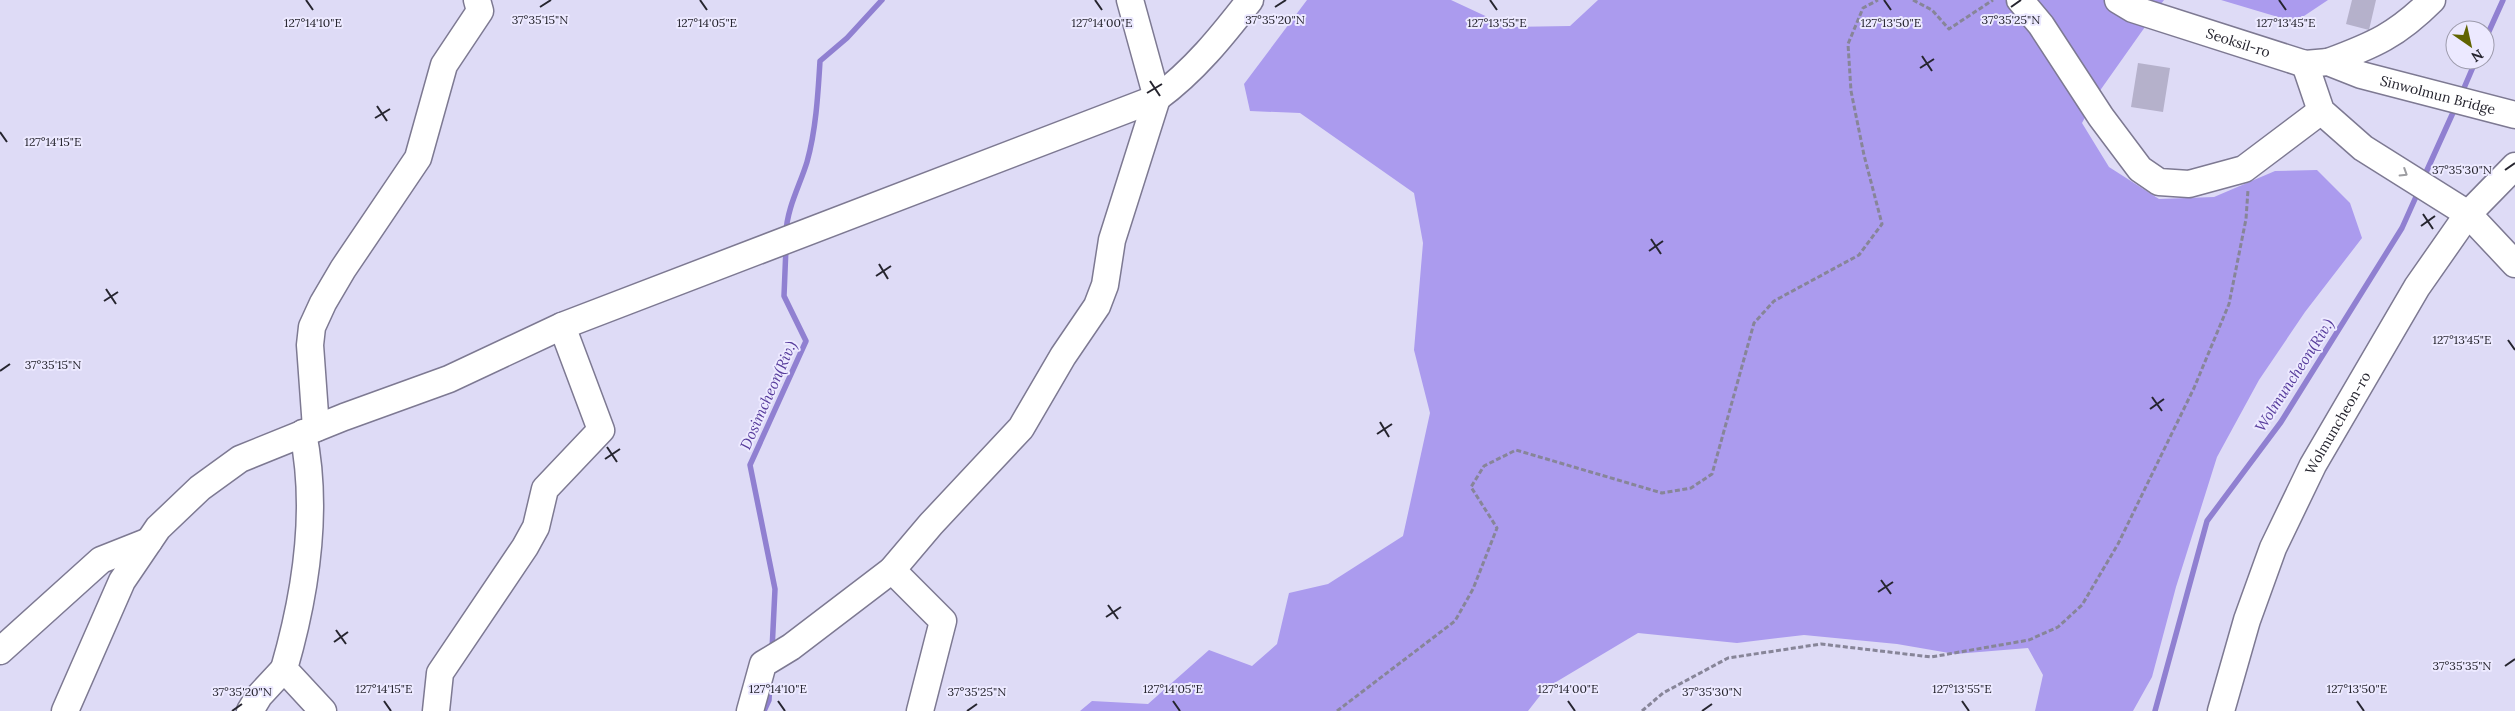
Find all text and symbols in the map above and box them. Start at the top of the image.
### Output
text: 37°35'15"N [512,12,568,27]
text: 37°35'20"N [1245,12,1305,27]
text: 37°35'25"N [1982,12,2040,27]
text: 127°14'10"E [284,15,342,30]
text: 127°14'05"E [677,15,737,30]
text: 127°14'00"E [1072,15,1132,30]
text: 127°13'55"E [1467,15,1527,30]
text: 127°13'50"E [1861,15,1921,30]
text: 127°13'45"E [2257,15,2315,30]
north arrow [2445,20,2495,70]
street label: Seoksil-ro [2204,24,2273,61]
text: N [2468,45,2487,66]
street label: Sinwolmun Bridge [2378,71,2498,119]
text: 127°14'15"E [25,134,81,149]
text: 37°35'30"N [2432,162,2492,177]
one-way arrow [2399,167,2408,177]
water label: Wolmuncheon(Riv.) [2250,315,2338,436]
text: 127°13'45"E [2433,332,2491,347]
water label: Dosimcheon(Riv.) [736,338,801,453]
text: 37°35'15"N [25,357,81,372]
street label: Wolmuncheon-ro [2301,368,2375,477]
text: 37°35'35"N [2432,658,2492,673]
text: 127°14'15"E [356,681,412,696]
text: 127°14'10"E [749,681,807,696]
text: 127°14'05"E [1143,681,1203,696]
text: 127°14'00"E [1538,681,1598,696]
text: 127°13'55"E [1932,681,1992,696]
text: 127°13'50"E [2327,681,2387,696]
text: 37°35'20"N [212,684,272,699]
text: 37°35'25"N [948,684,1006,699]
text: 37°35'30"N [1682,684,1742,699]

